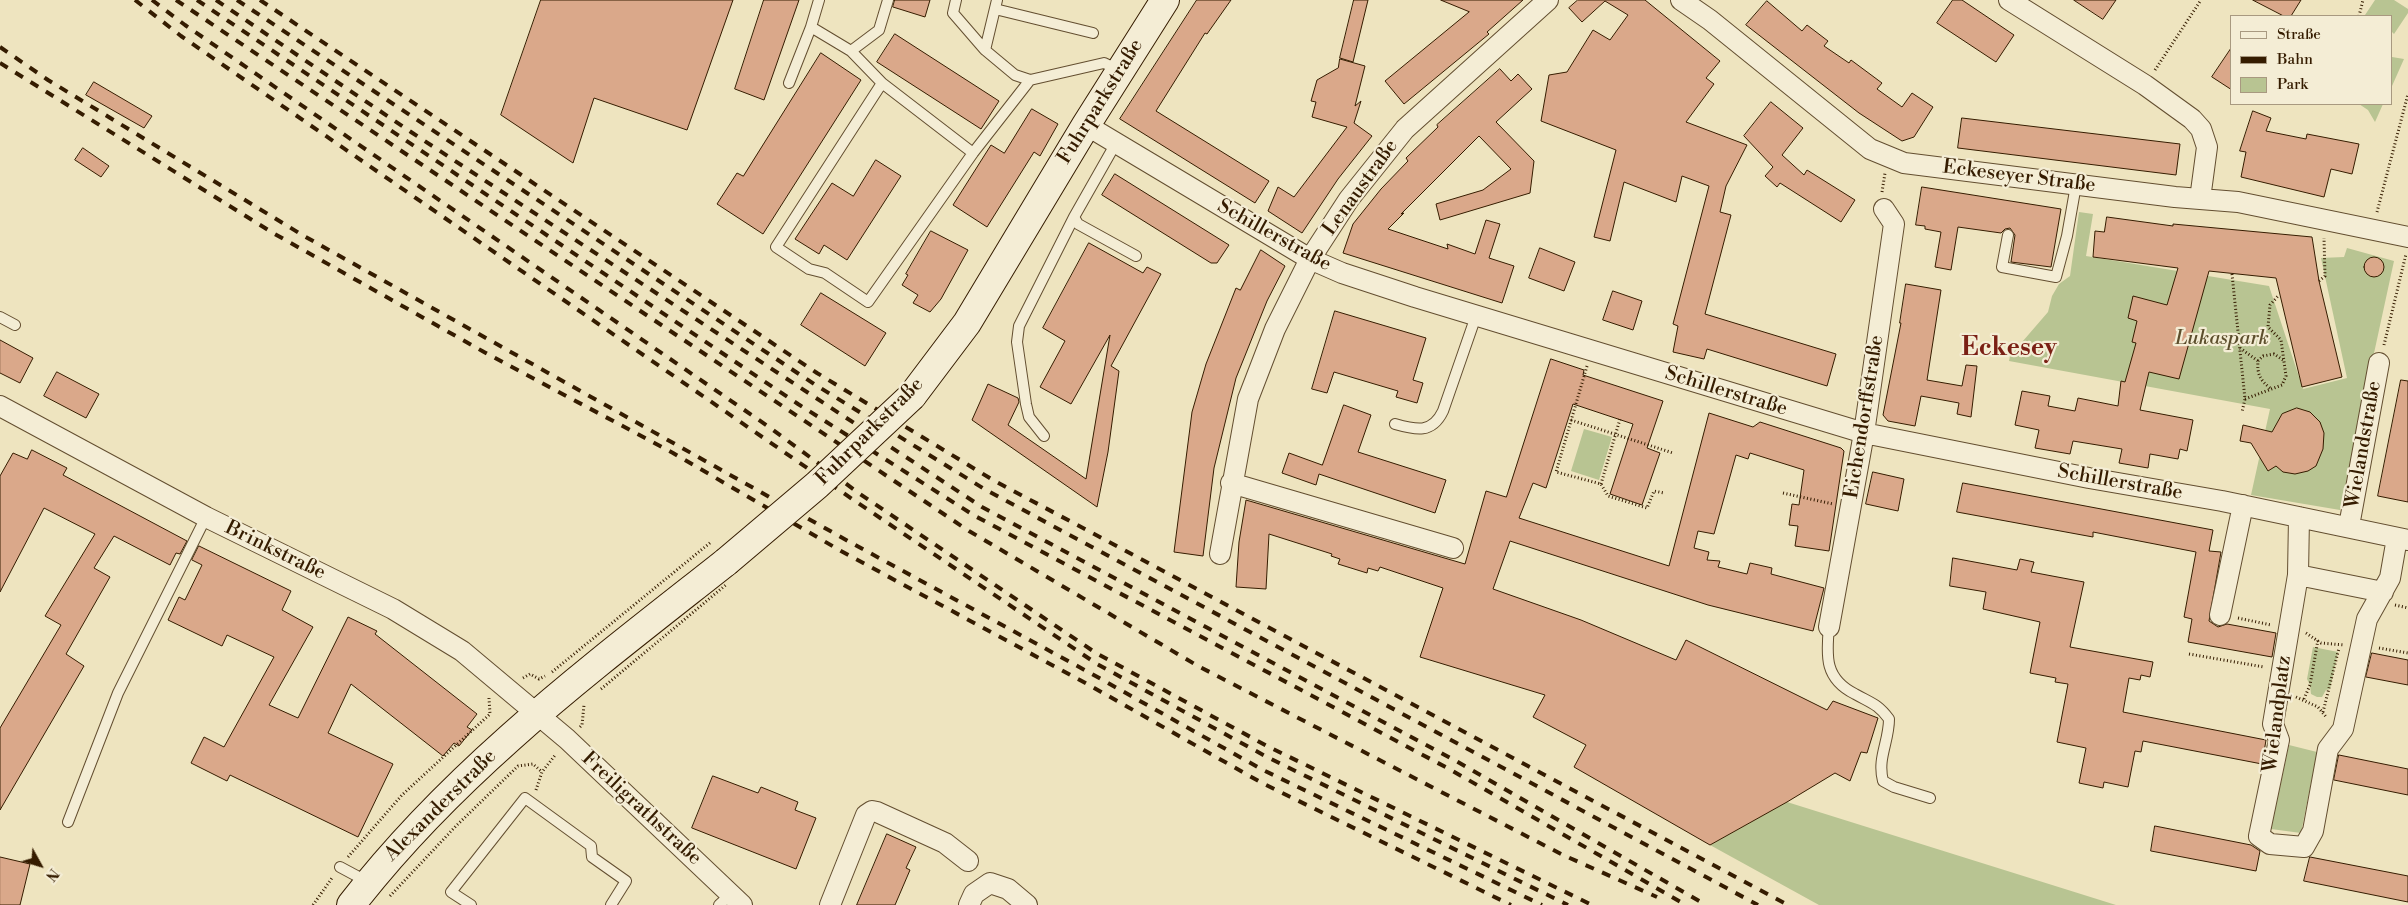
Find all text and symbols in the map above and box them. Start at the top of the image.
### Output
legend [2230,15,2393,105]
text: Straße [2277,25,2321,44]
street label: Fuhrparkstraße [1053,35,1149,169]
text: Bahn [2277,50,2313,69]
text: Park [2277,75,2308,94]
street label: Lenaustraße [1318,135,1404,241]
street label: Eckeseyer Straße [1941,156,2097,198]
street label: Schillerstraße [1213,195,1335,277]
park label: Lukaspark [2175,327,2269,351]
street label: Eichendorffstraße [1840,334,1890,500]
district label: Eckesey [1961,334,2057,364]
street label: Schillerstraße [1662,362,1790,422]
street label: Fuhrparkstraße [811,373,929,491]
street label: Wielandstraße [2341,379,2387,511]
street label: Schillerstraße [2056,460,2184,506]
street label: Brinkstraße [221,516,329,586]
street label: Wielandplatz [2259,654,2297,774]
street label: Alexanderstraße [380,745,502,867]
street label: Freiligrathstraße [576,747,706,871]
north arrow [15,840,65,890]
text: N [41,864,62,884]

